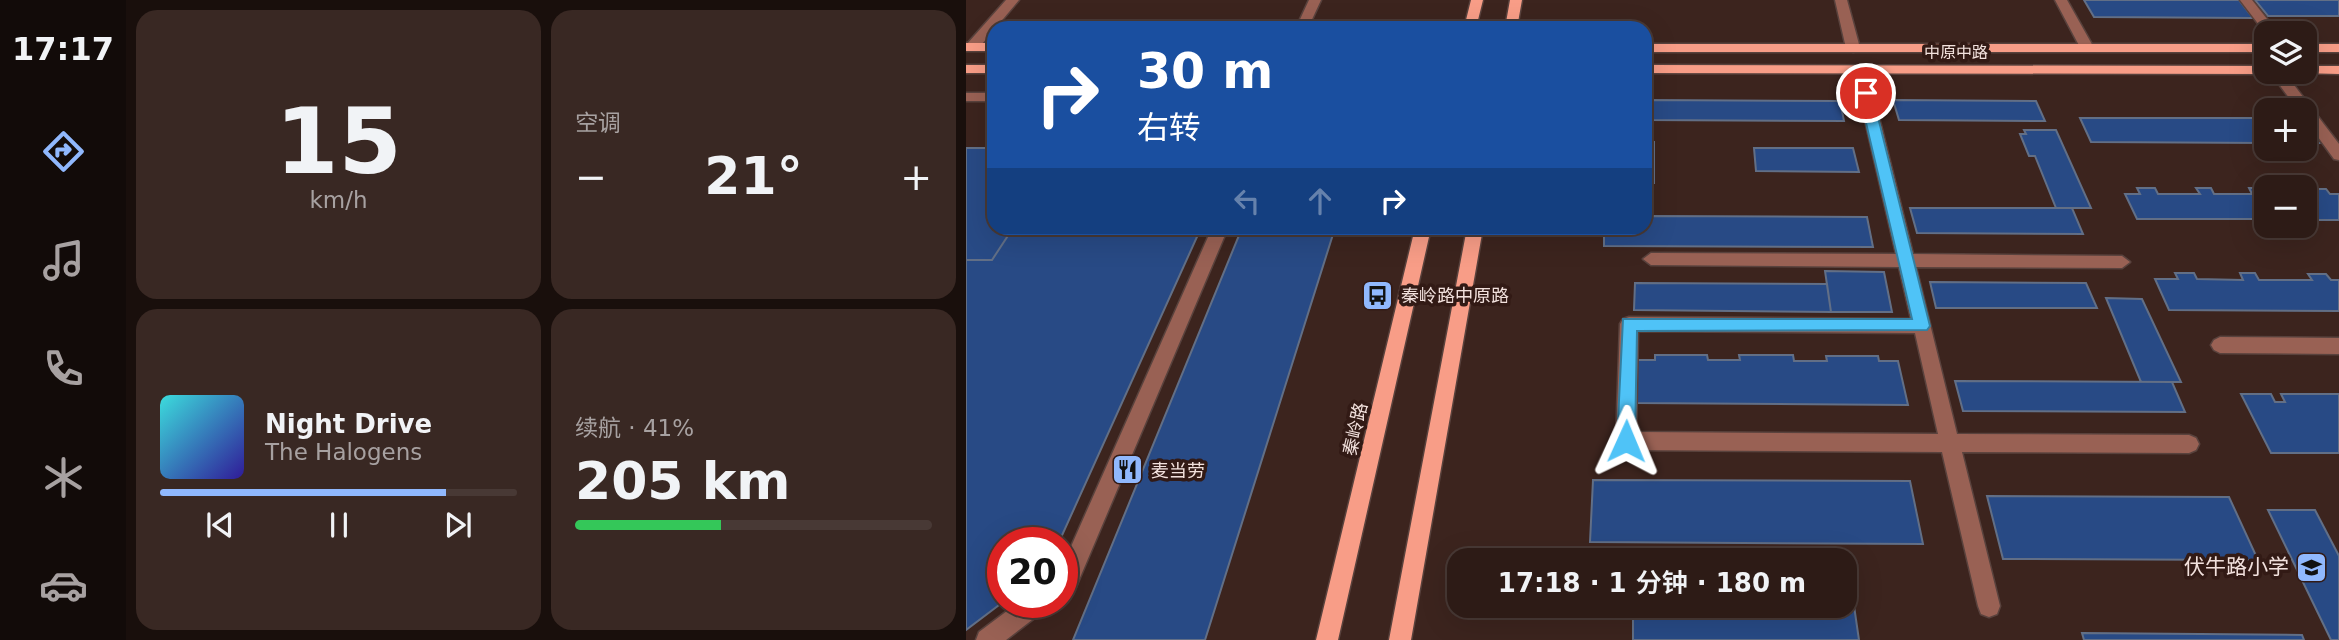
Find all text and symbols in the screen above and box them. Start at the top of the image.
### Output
map controls [2254,21,2317,238]
button: layers [2254,21,2317,84]
text: 17:17 [12,30,114,68]
text: 30 m [1137,43,1273,100]
street label: 中原中路 [1924,43,1988,62]
icon: right [1022,49,1113,140]
pin [1836,63,1896,123]
icon: arrive [1847,74,1885,112]
text: 15 [275,89,402,194]
button: + [2254,98,2317,161]
text: 右转 [1137,109,1201,147]
text: 空调 [575,110,621,136]
icon: directions [39,127,88,176]
text: 21° [704,146,803,206]
text: − [575,155,607,199]
text: + [900,155,932,199]
button: − [2254,175,2317,238]
icon: left [1228,182,1266,220]
icon: ahead [1301,182,1339,220]
icon: right [1374,182,1412,220]
text: km/h [309,187,368,213]
icon: music [39,236,88,285]
bus stop icon: 秦岭路中原路 [1361,278,1395,312]
place label: 秦岭路中原路 [1401,285,1509,306]
icon: phone [39,344,88,393]
street label: 秦岭路 [1339,400,1371,458]
position arrow [1589,404,1663,478]
text: Night Drive [265,409,432,439]
text: 续航 · 41% [575,415,694,441]
text: The Halogens [265,439,422,465]
text: 205 km [575,451,790,511]
icon: climate [39,453,88,502]
restaurant icon: 麦当劳 [1111,453,1145,487]
place label: 麦当劳 [1151,460,1205,481]
icon: previous [201,506,239,544]
icon: pause [320,506,358,544]
icon: next [439,506,477,544]
speed limit sign: 20 [987,527,1078,618]
school or university icon: 伏牛路小学 [2295,550,2329,584]
place label: 伏牛路小学 [2184,555,2289,579]
icon: car [39,561,88,610]
text: 17:18 · 1 分钟 · 180 m [1498,568,1806,598]

